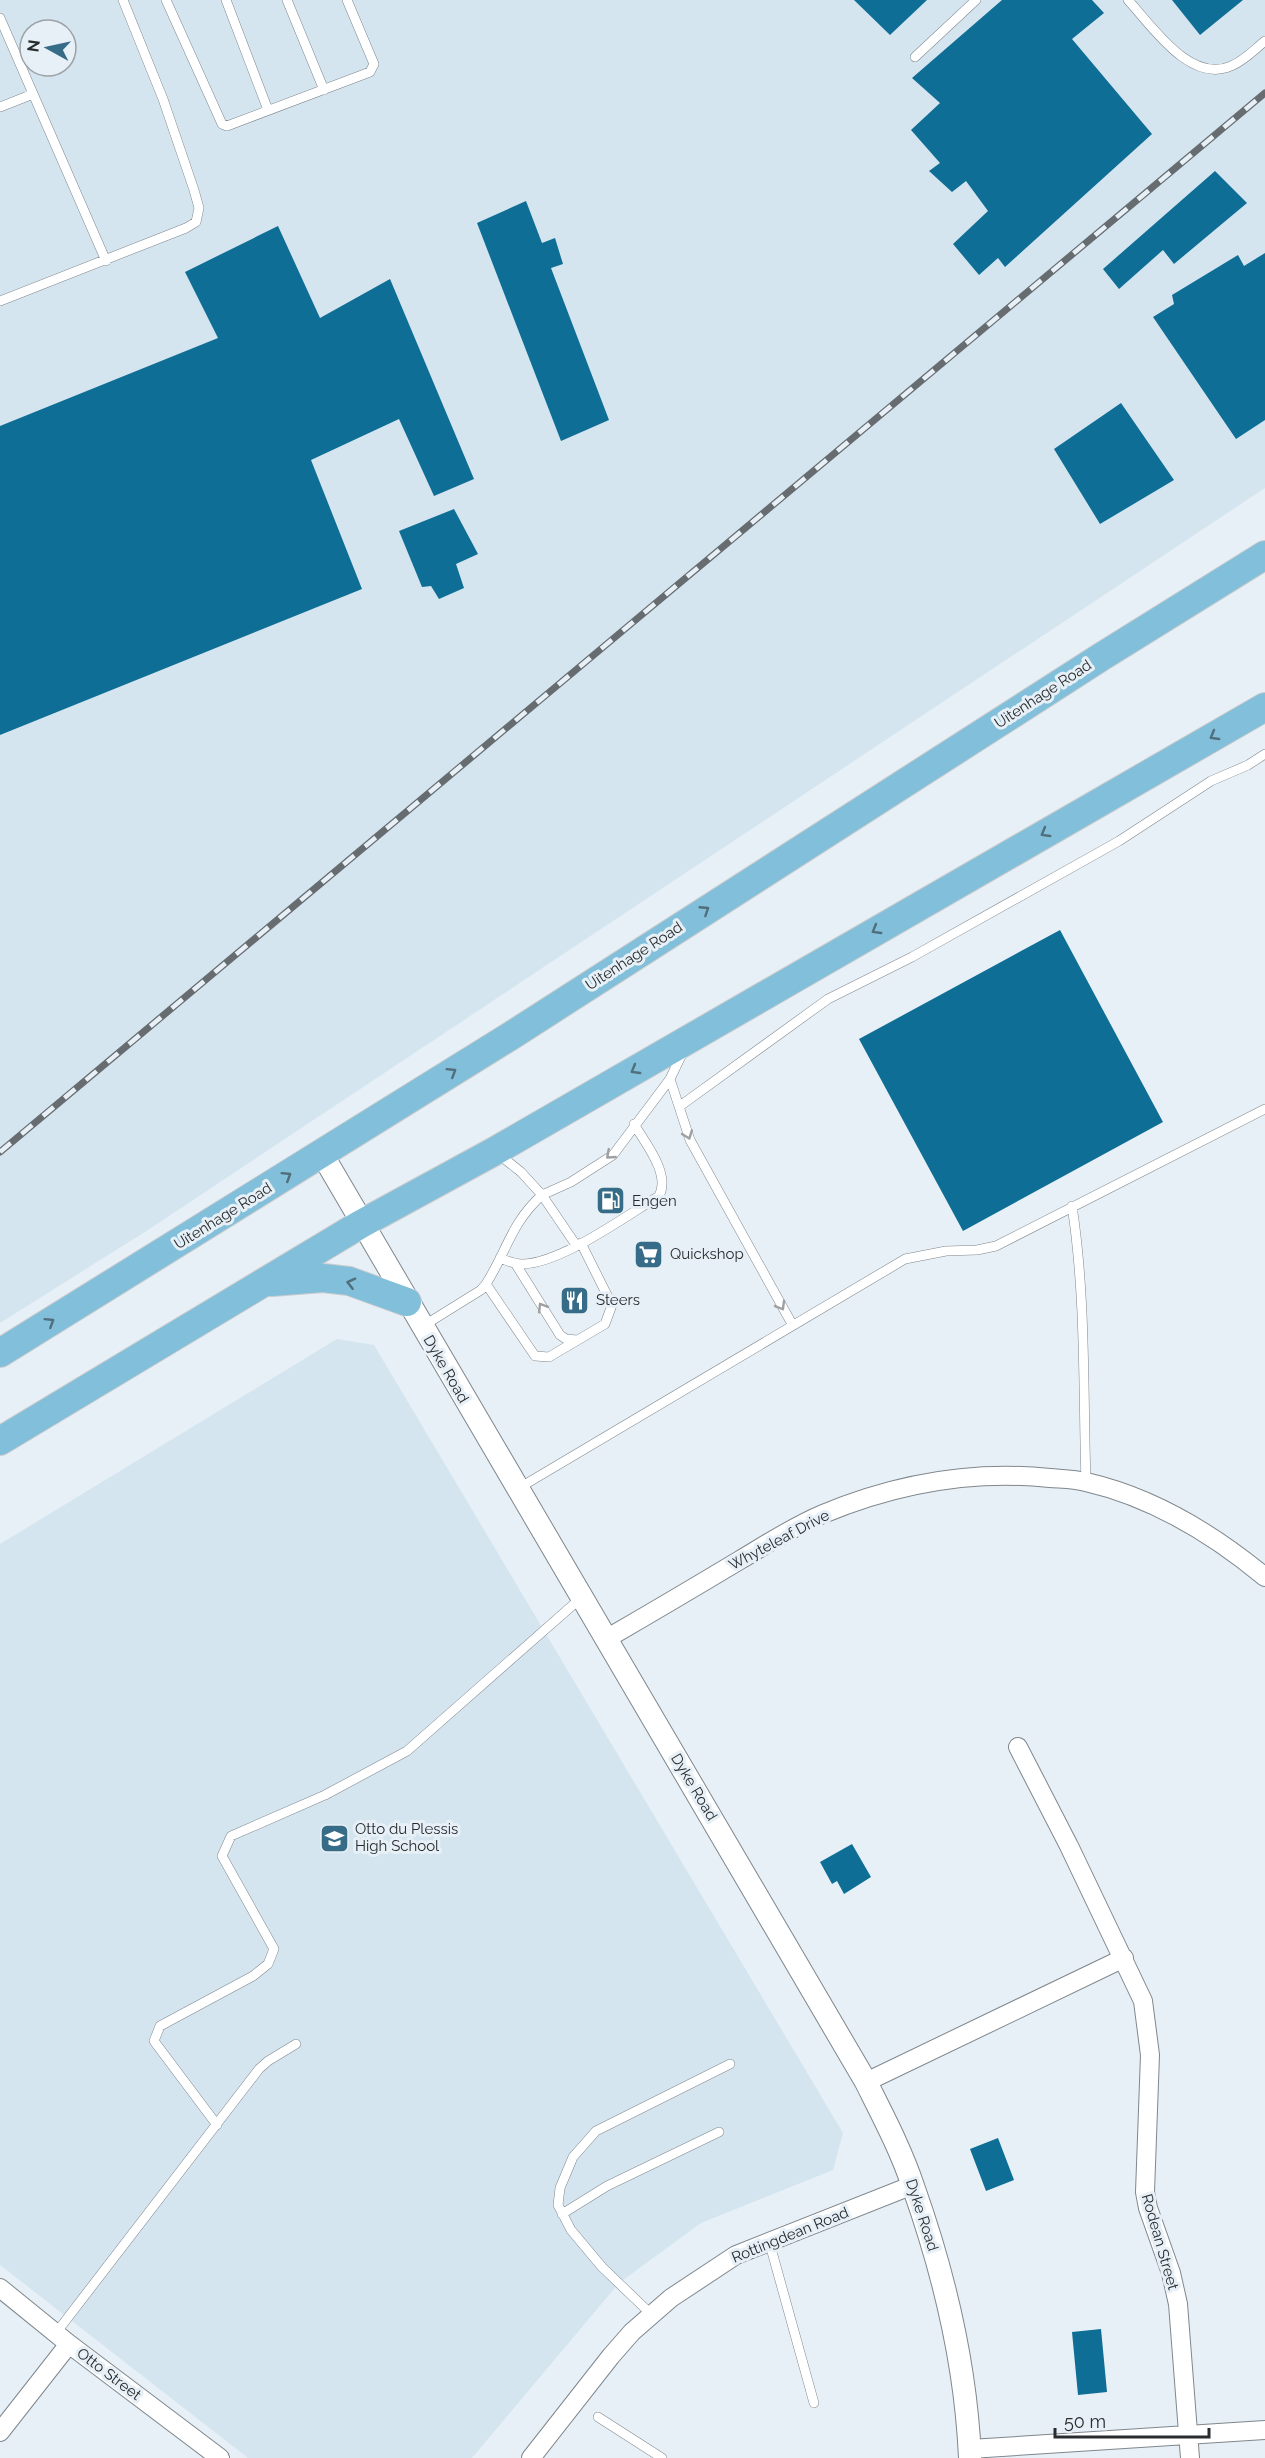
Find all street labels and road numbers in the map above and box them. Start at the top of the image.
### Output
street label: Uitenhage Road [991,656,1095,732]
street label: Uitenhage Road [582,918,686,994]
street label: Uitenhage Road [171,1179,275,1253]
street label: Dyke Road [419,1332,473,1406]
street label: Whyteleaf Drive [726,1506,833,1574]
street label: Dyke Road [667,1750,721,1824]
street label: Dyke Road [902,2177,942,2253]
street label: Rodean Street [1138,2192,1182,2292]
street label: Rottingdean Road [729,2203,851,2267]
street label: Otto Street [73,2344,145,2404]

